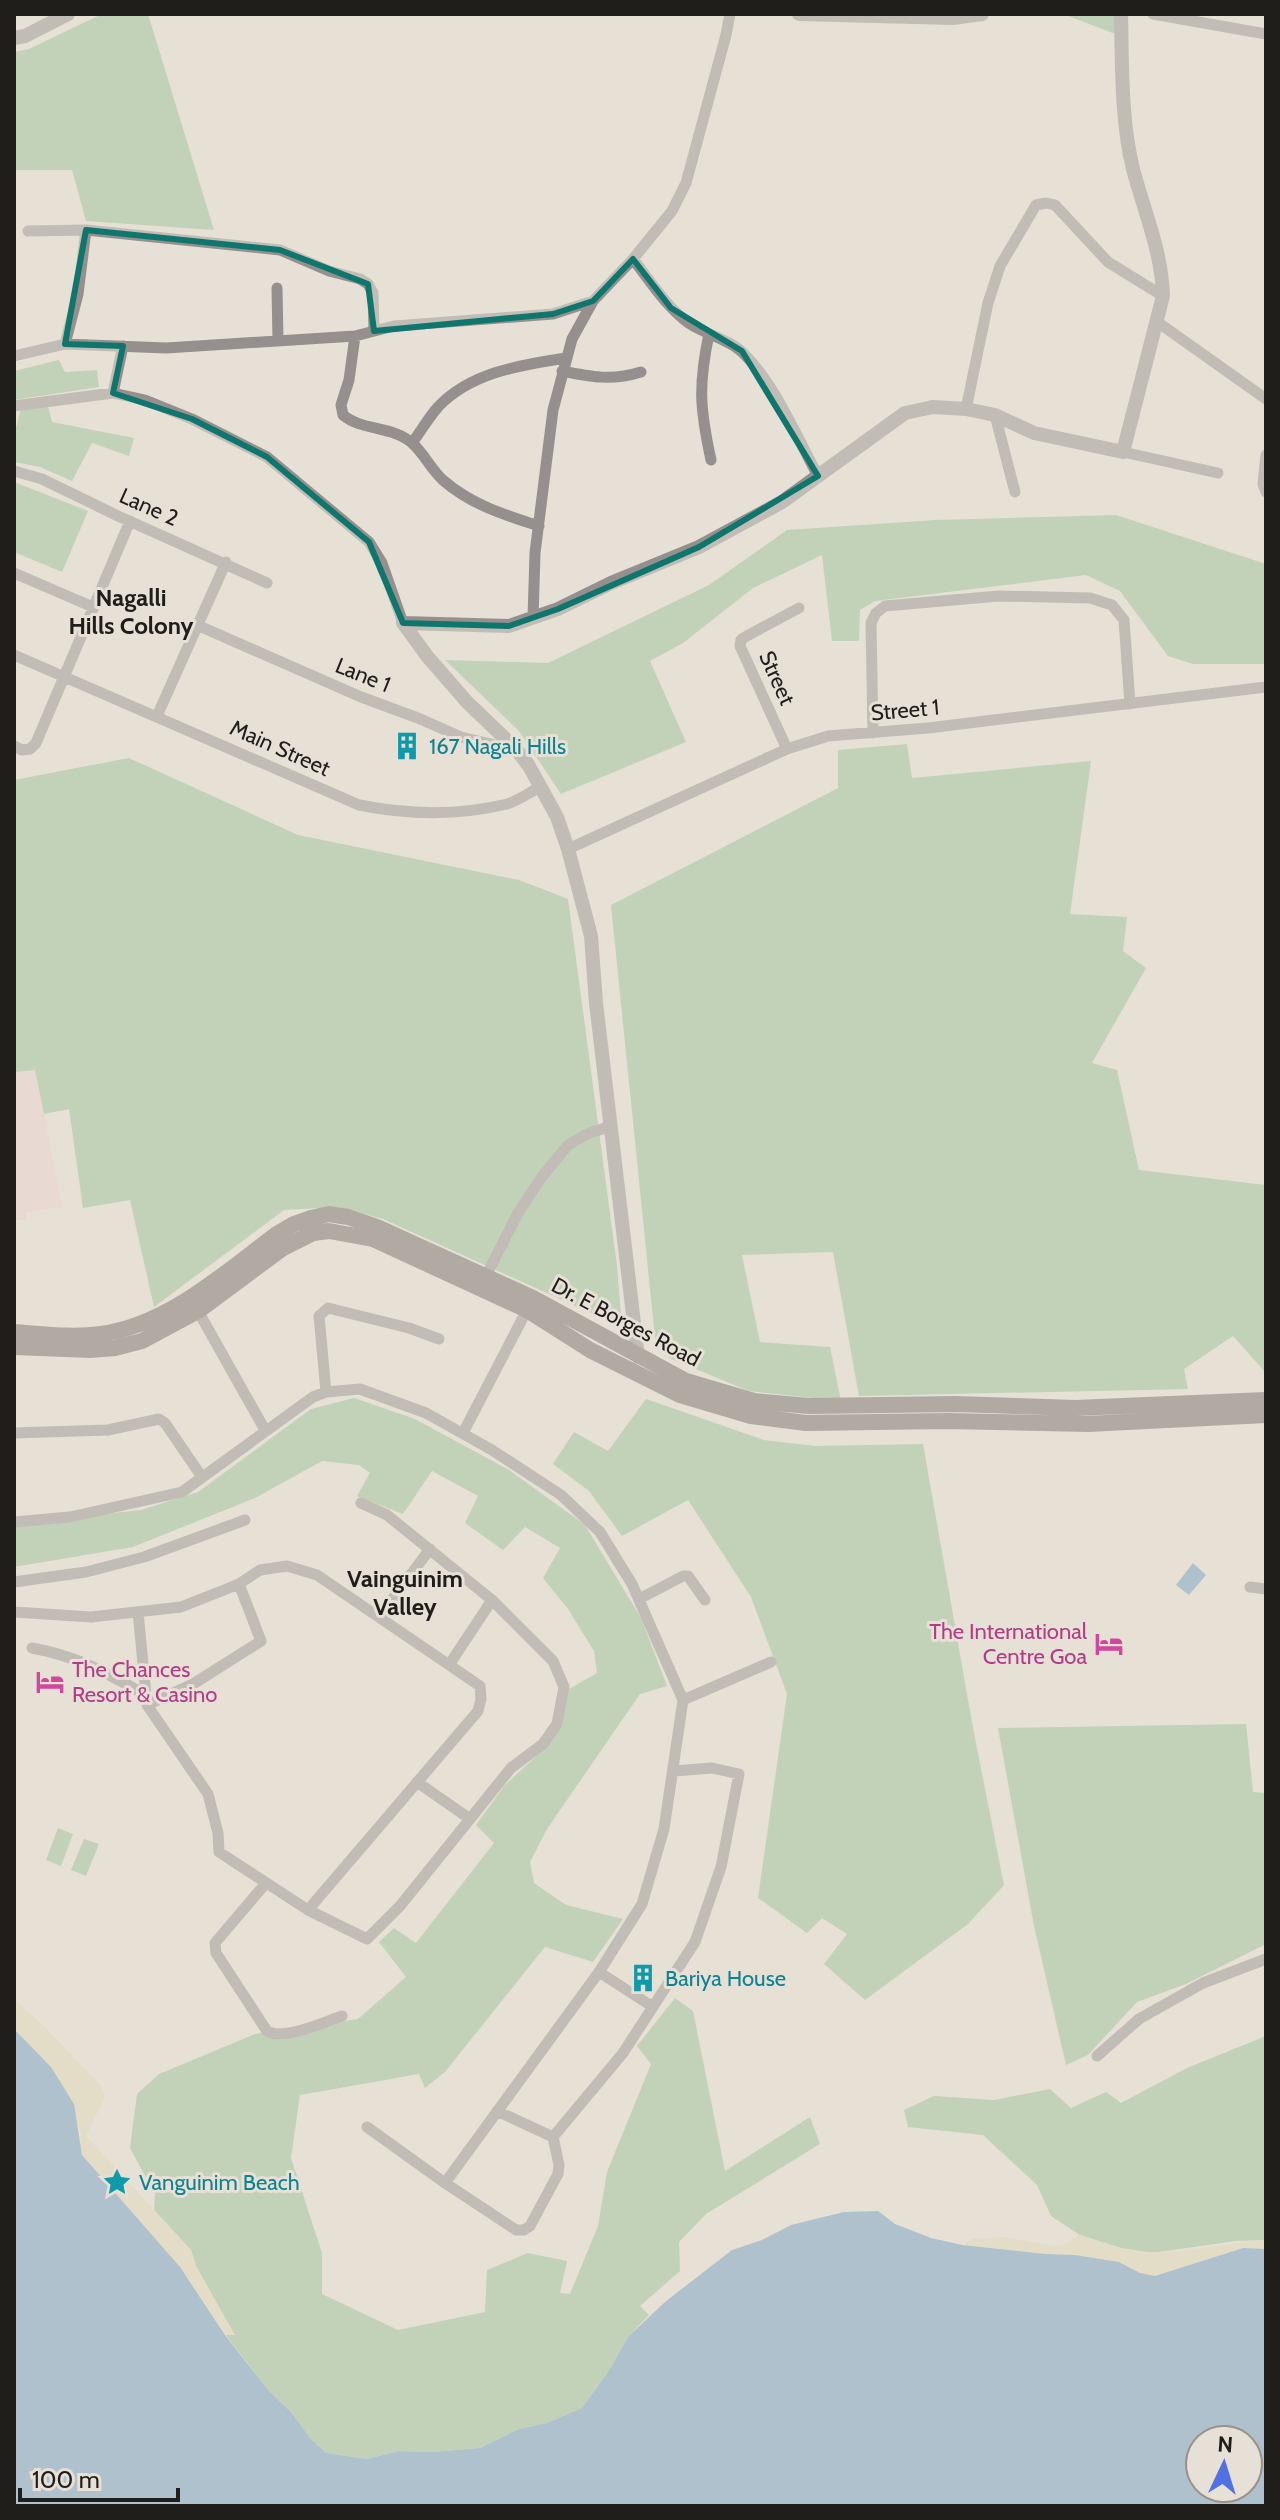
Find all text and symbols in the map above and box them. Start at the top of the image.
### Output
street label: Lane 2 [115,482,183,532]
district label: Nagalli Hills Colony [69,583,194,640]
street label: Street [753,647,801,710]
street label: Lane 1 [331,652,395,698]
street label: Street 1 [870,694,940,726]
street label: Main Street [226,714,335,782]
building icon: 167 Nagali Hills [392,731,422,761]
place label: 167 Nagali Hills [429,733,566,760]
street label: Dr. E Borges Road [547,1271,705,1373]
district label: Vainguinim Valley [347,1564,463,1621]
place label: The International Centre Goa [929,1618,1088,1670]
hotel icon: The International Centre Goa [1094,1629,1124,1659]
place label: The Chances Resort & Casino [72,1656,217,1708]
hotel icon: The Chances Resort & Casino [35,1667,65,1697]
building icon: Bariya House [628,1963,658,1993]
place label: Bariya House [665,1965,786,1992]
place icon: Vanguinim Beach [102,2167,132,2197]
place label: Vanguinim Beach [139,2169,300,2196]
north arrow [1184,2424,1264,2504]
text: N [1217,2431,1234,2459]
scale bar [20,2452,178,2502]
text: 100 m [32,2465,100,2494]

